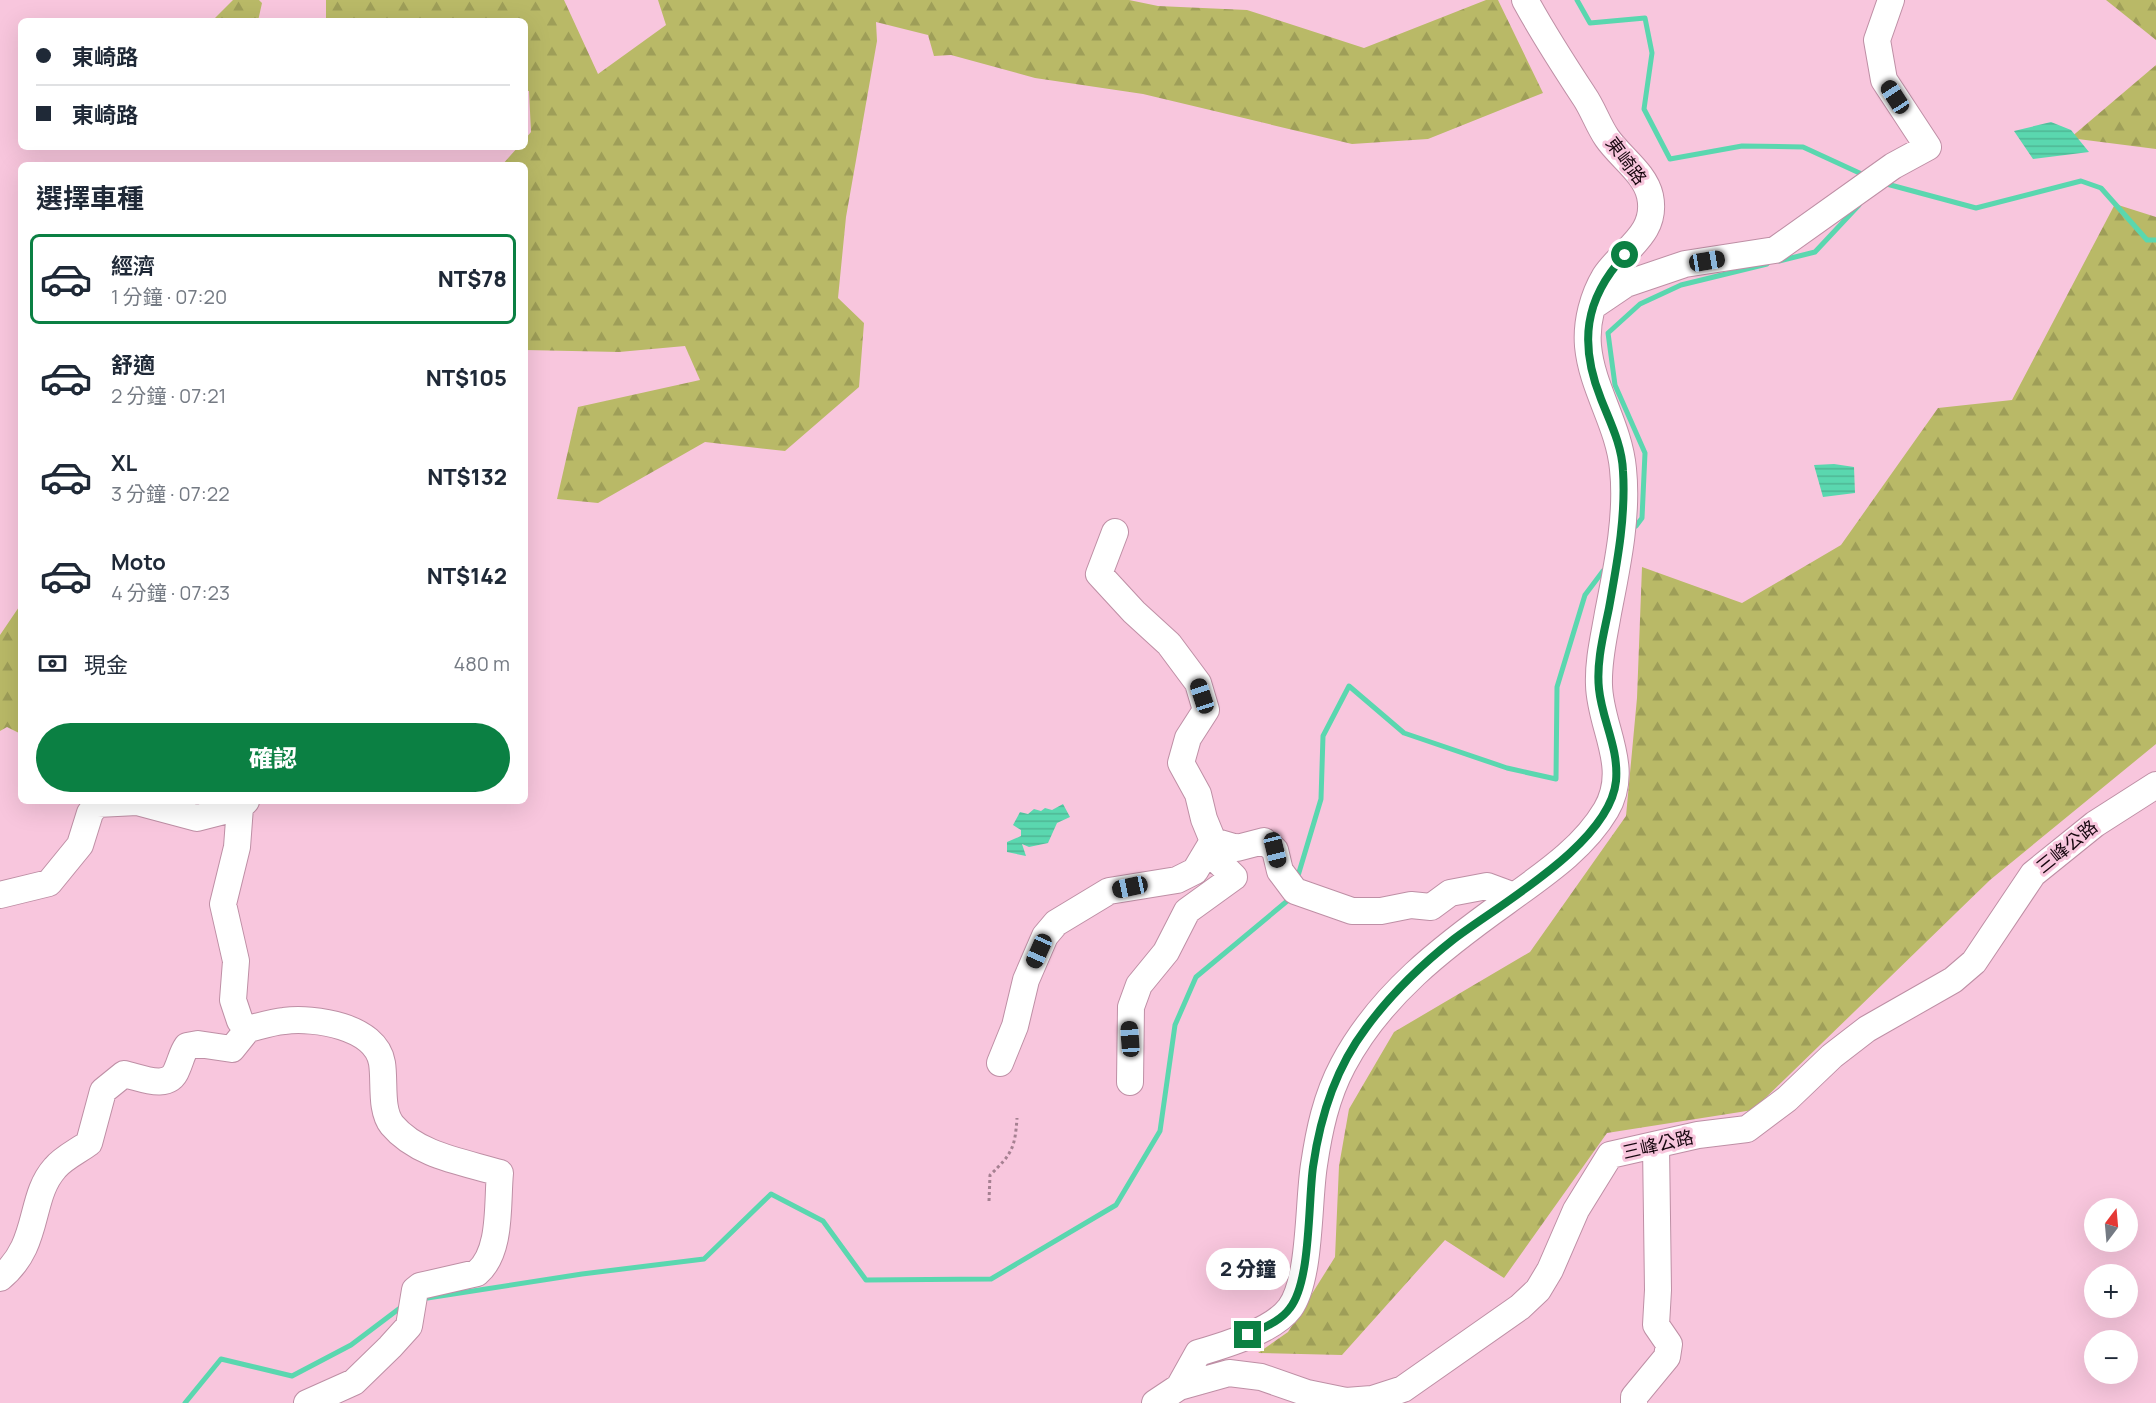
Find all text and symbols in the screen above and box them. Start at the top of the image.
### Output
text: 東崎路 [72,42,138,72]
car [1878,77,1912,117]
text: 東崎路 [72,100,138,130]
street label: 東崎路 [1601,132,1653,189]
text: 選擇車種 [36,179,144,216]
route start [1611,241,1638,268]
car [1688,249,1726,273]
text: 經濟 [111,251,155,281]
icon: car [39,252,93,306]
text: NT$78 [438,264,507,294]
text: 1 分鐘 · 07:20 [111,283,227,310]
text: 舒適 [111,350,155,380]
icon: car [39,351,93,405]
text: NT$105 [426,363,507,393]
text: 2 分鐘 · 07:21 [111,382,226,409]
text: XL [111,448,137,478]
icon: car [39,450,93,504]
text: NT$132 [427,462,507,492]
text: 3 分鐘 · 07:22 [111,480,230,507]
text: Moto [111,547,166,577]
icon: car [39,549,93,603]
text: NT$142 [427,561,507,591]
text: 4 分鐘 · 07:23 [111,579,230,606]
icon: cash [36,647,69,680]
text: 現金 [84,650,128,680]
text: 480 m [453,650,510,677]
car [1188,676,1216,716]
button: 確認 [36,723,510,792]
street label: 三峰公路 [2031,814,2102,878]
car [1262,830,1288,870]
car [1111,874,1149,900]
car [1023,931,1055,971]
car [1120,1020,1140,1058]
street label: 三峰公路 [1620,1124,1696,1164]
north arrow [2084,1198,2138,1252]
map controls [2084,1198,2138,1384]
callout: 2 分鐘 [1206,1248,1290,1290]
text: 2 分鐘 [1220,1255,1276,1282]
button: + [2084,1264,2138,1318]
route end [1234,1321,1261,1348]
button: − [2084,1330,2138,1384]

